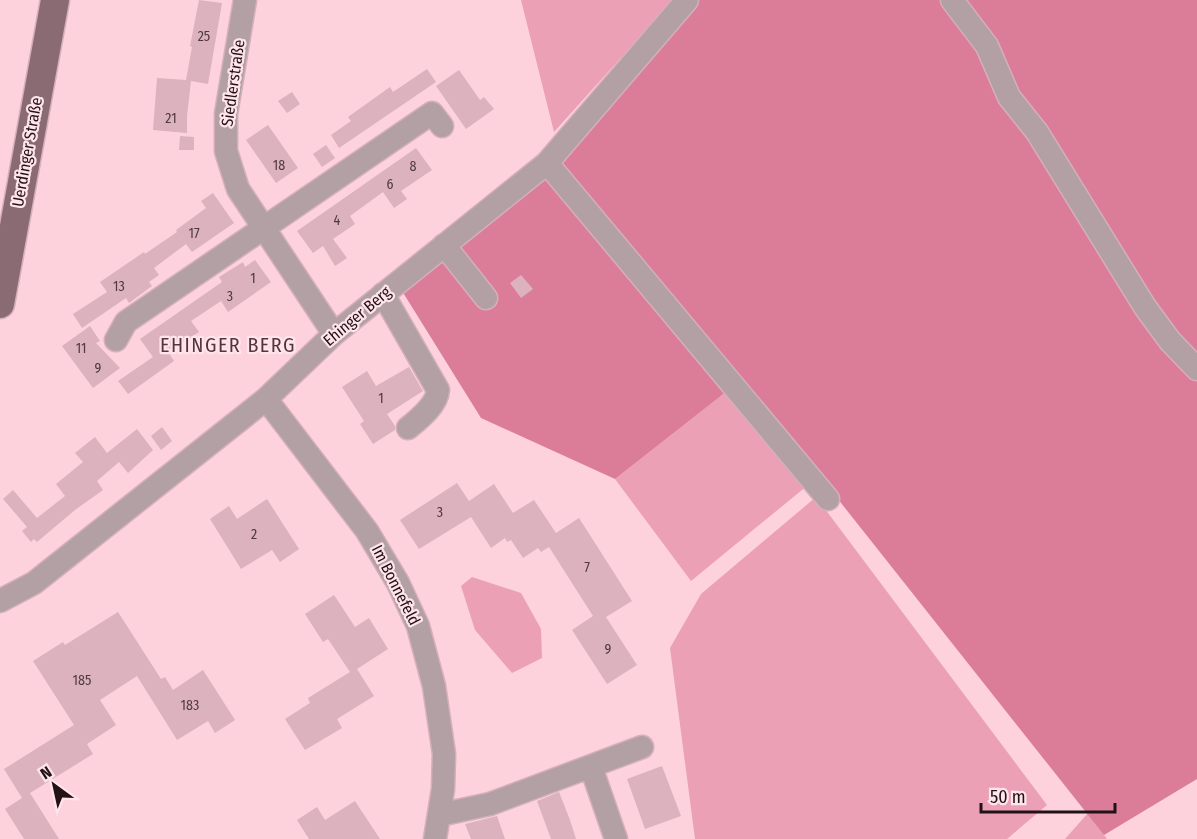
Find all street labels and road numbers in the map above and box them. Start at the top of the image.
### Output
street label: Siedlerstraße [218,38,248,128]
street label: Uerdinger Straße [8,96,46,208]
street label: Ehinger Berg [319,282,395,350]
street label: Im Bonnefeld [368,542,424,628]

